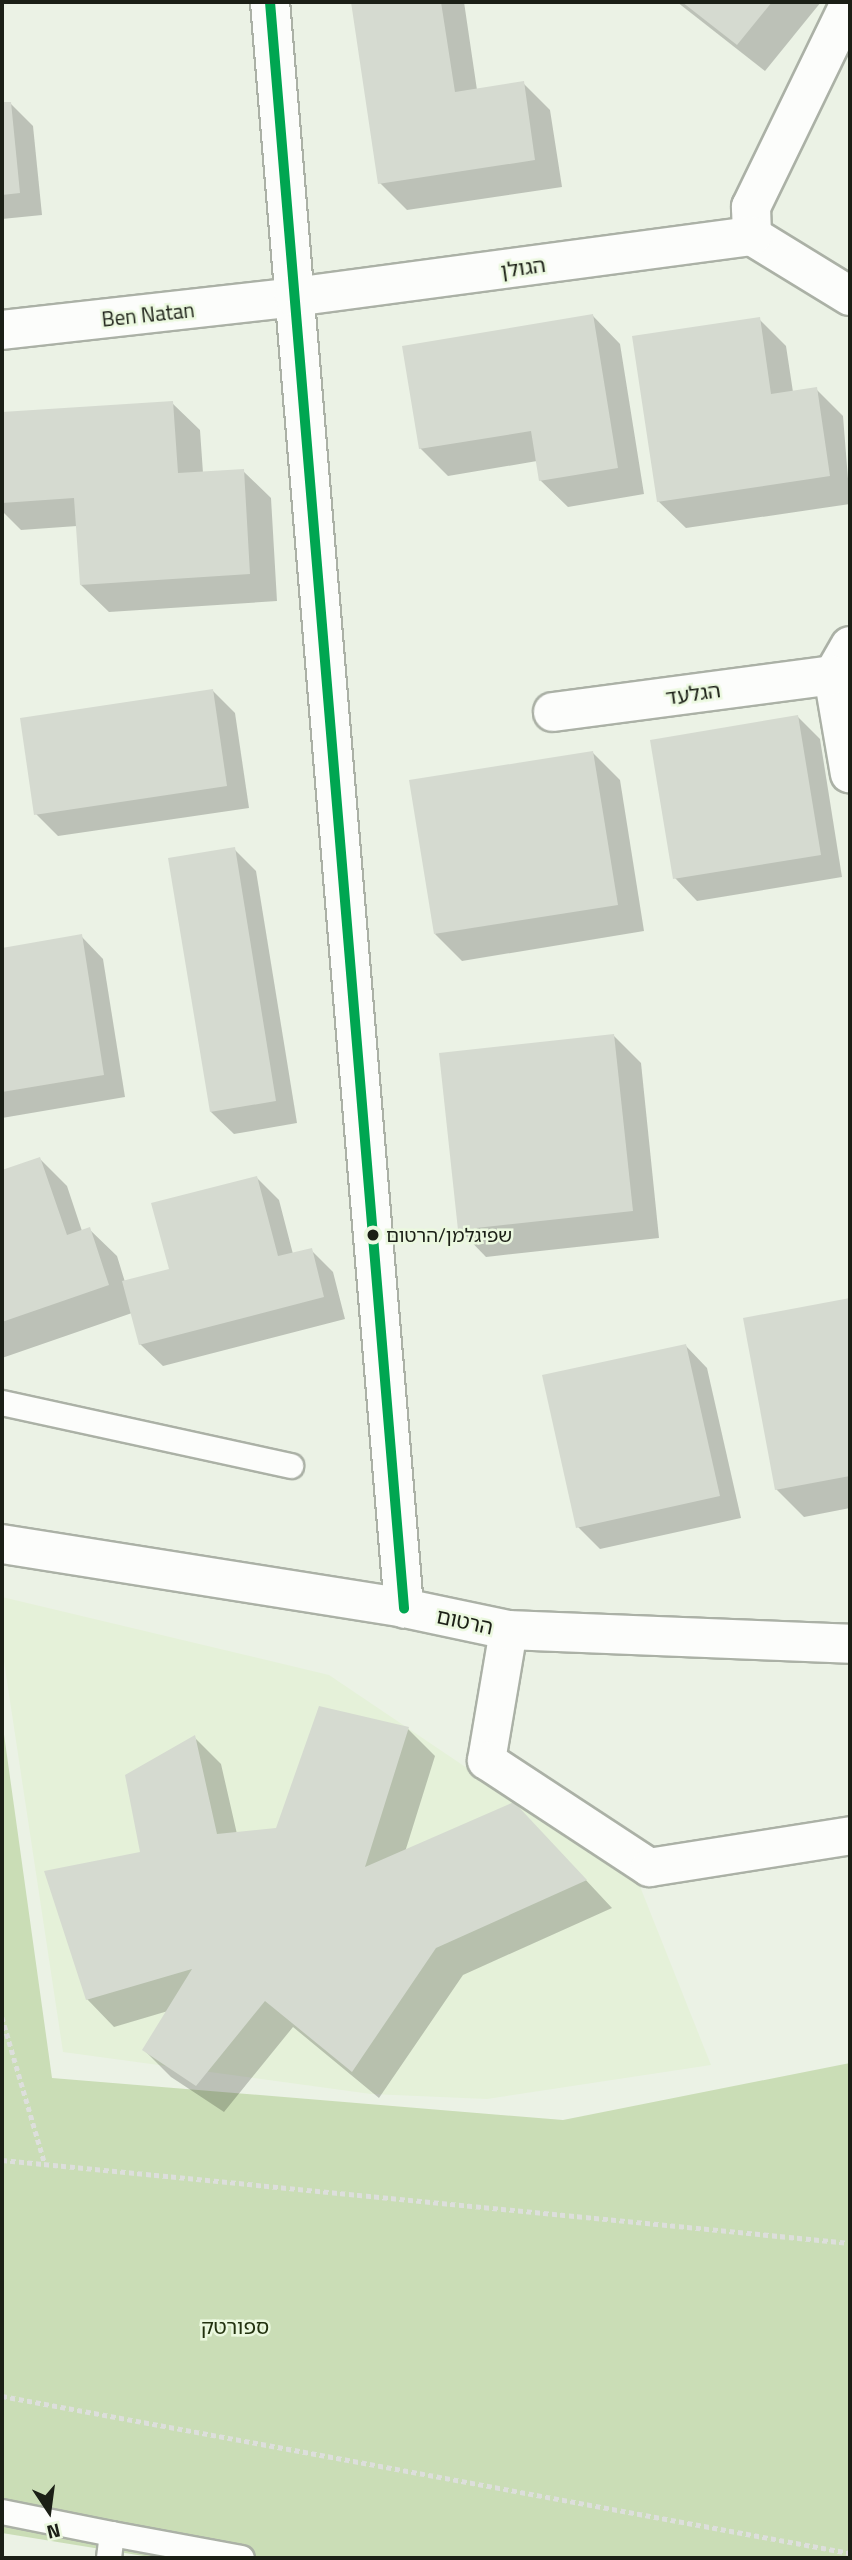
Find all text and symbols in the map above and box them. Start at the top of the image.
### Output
street label: הגולן [499,251,547,283]
street label: Ben Natan [100,297,196,331]
street label: הגלעד [664,677,722,709]
place label: שפיגלמן/הרטום [386,1224,512,1246]
marker: שפיגלמן/הרטום [366,1228,380,1242]
street label: הרטום [434,1603,496,1639]
park label: ספורטק [201,2313,269,2339]
north arrow [14,2476,84,2546]
text: N [44,2516,64,2548]

